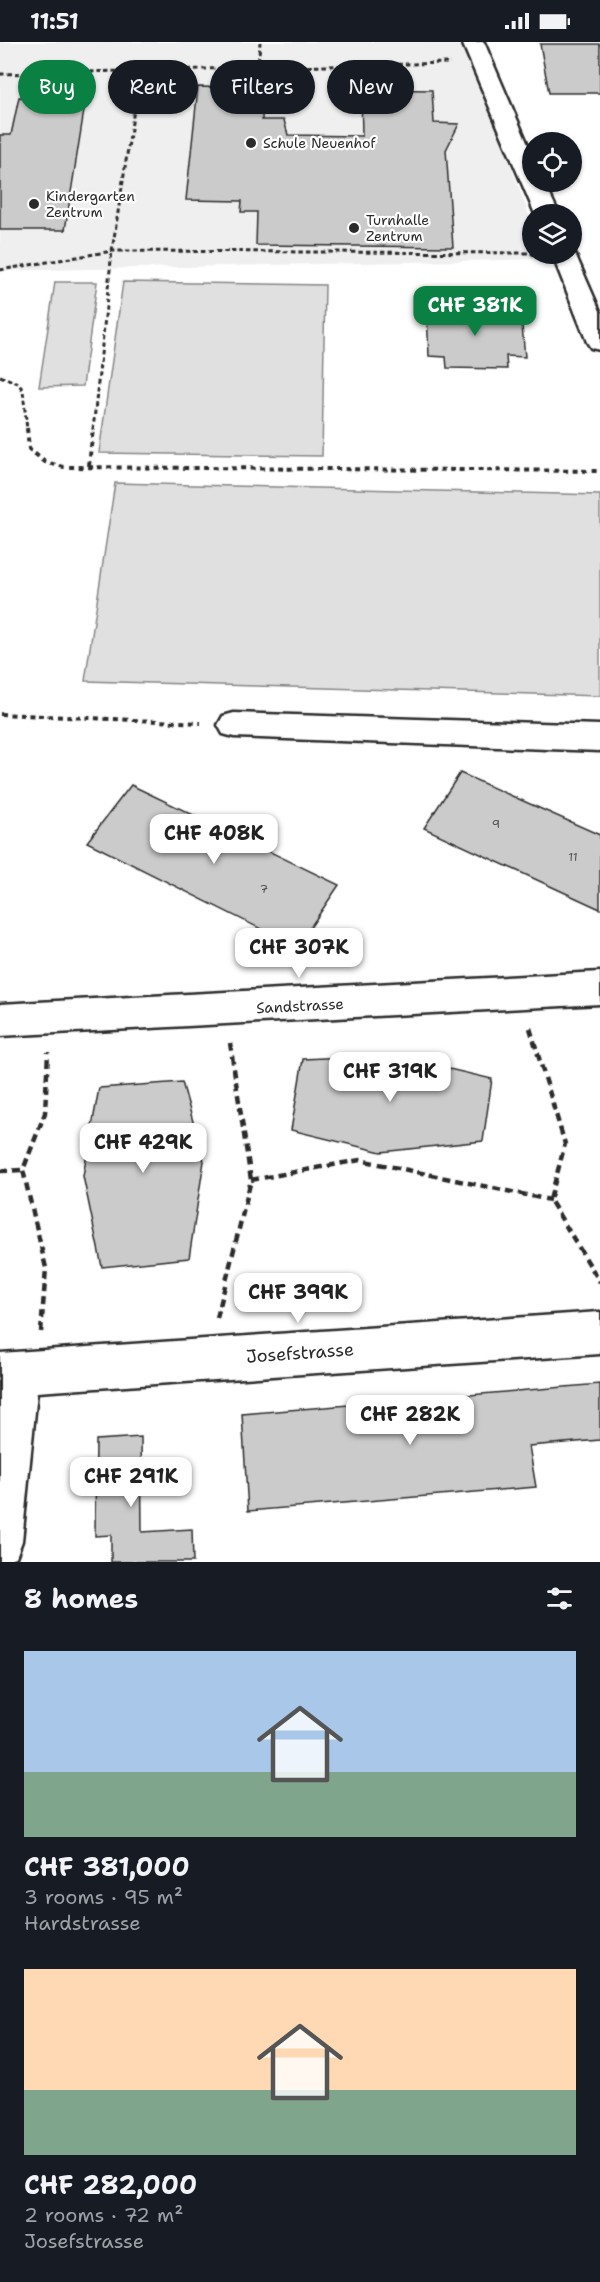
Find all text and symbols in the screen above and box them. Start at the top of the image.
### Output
text: 11:51 [30,7,79,36]
chip: Buy [18,60,96,114]
chip: Rent [108,60,198,114]
chip: Filters [210,60,315,114]
chip: New [327,60,414,114]
map controls [522,132,582,264]
button: locate [522,132,582,192]
place label: Schule Neuenhof [263,134,376,152]
marker: Schule Neuenhof [244,136,258,150]
place label: Kindergarten Zentrum [46,187,135,221]
marker: Kindergarten Zentrum [27,197,41,211]
button: layers [522,204,582,264]
place label: Turnhalle Zentrum [366,211,429,245]
marker: Turnhalle Zentrum [347,221,361,235]
pin: CHF 381K [413,286,537,337]
text: CHF 381K [427,292,523,318]
pin: CHF 408K [152,814,276,865]
house number: 9 [492,816,500,832]
text: CHF 408K [164,820,264,846]
house number: 11 [568,849,578,865]
house number: 7 [260,881,268,897]
pin: CHF 307K [237,928,361,979]
text: CHF 307K [249,934,349,960]
street label: Sandstrasse [256,994,344,1018]
pin: CHF 319K [328,1052,452,1103]
text: CHF 319K [343,1058,437,1084]
pin: CHF 429K [81,1123,205,1174]
text: CHF 429K [94,1129,192,1155]
pin: CHF 399K [236,1273,360,1324]
text: CHF 399K [248,1279,348,1305]
street label: Josefstrasse [245,1337,355,1369]
pin: CHF 282K [348,1395,472,1446]
text: CHF 282K [360,1401,460,1427]
pin: CHF 291K [69,1457,193,1508]
text: CHF 291K [84,1463,178,1489]
text: 8 homes [24,1581,138,1616]
icon: filters [543,1582,576,1615]
icon: home [246,1690,354,1798]
text: CHF 381,000 [24,1849,190,1884]
text: 3 rooms · 95 m² [24,1884,183,1910]
text: Hardstrasse [24,1910,141,1936]
icon: home [246,2008,354,2116]
text: CHF 282,000 [24,2167,197,2202]
text: 2 rooms · 72 m² [24,2202,183,2228]
text: Josefstrasse [24,2228,144,2254]

